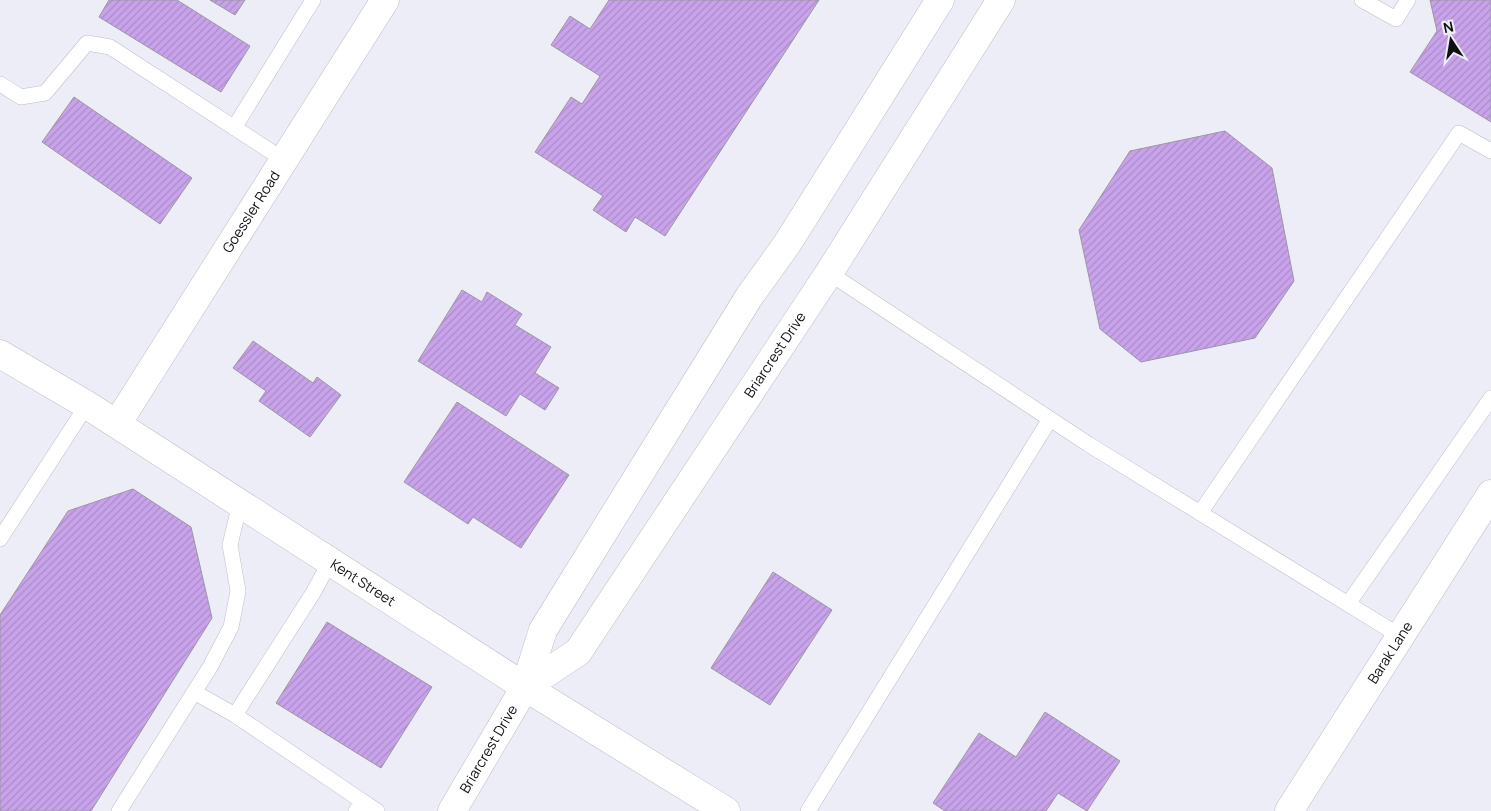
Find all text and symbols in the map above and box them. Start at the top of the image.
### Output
north arrow [1426,15,1476,65]
text: N [1441,16,1455,37]
street label: Goessler Road [218,167,284,256]
street label: Briarcrest Drive [739,308,810,401]
street label: Kent Street [327,554,400,610]
street label: Barak Lane [1363,618,1416,687]
street label: Briarcrest Drive [455,701,521,796]

